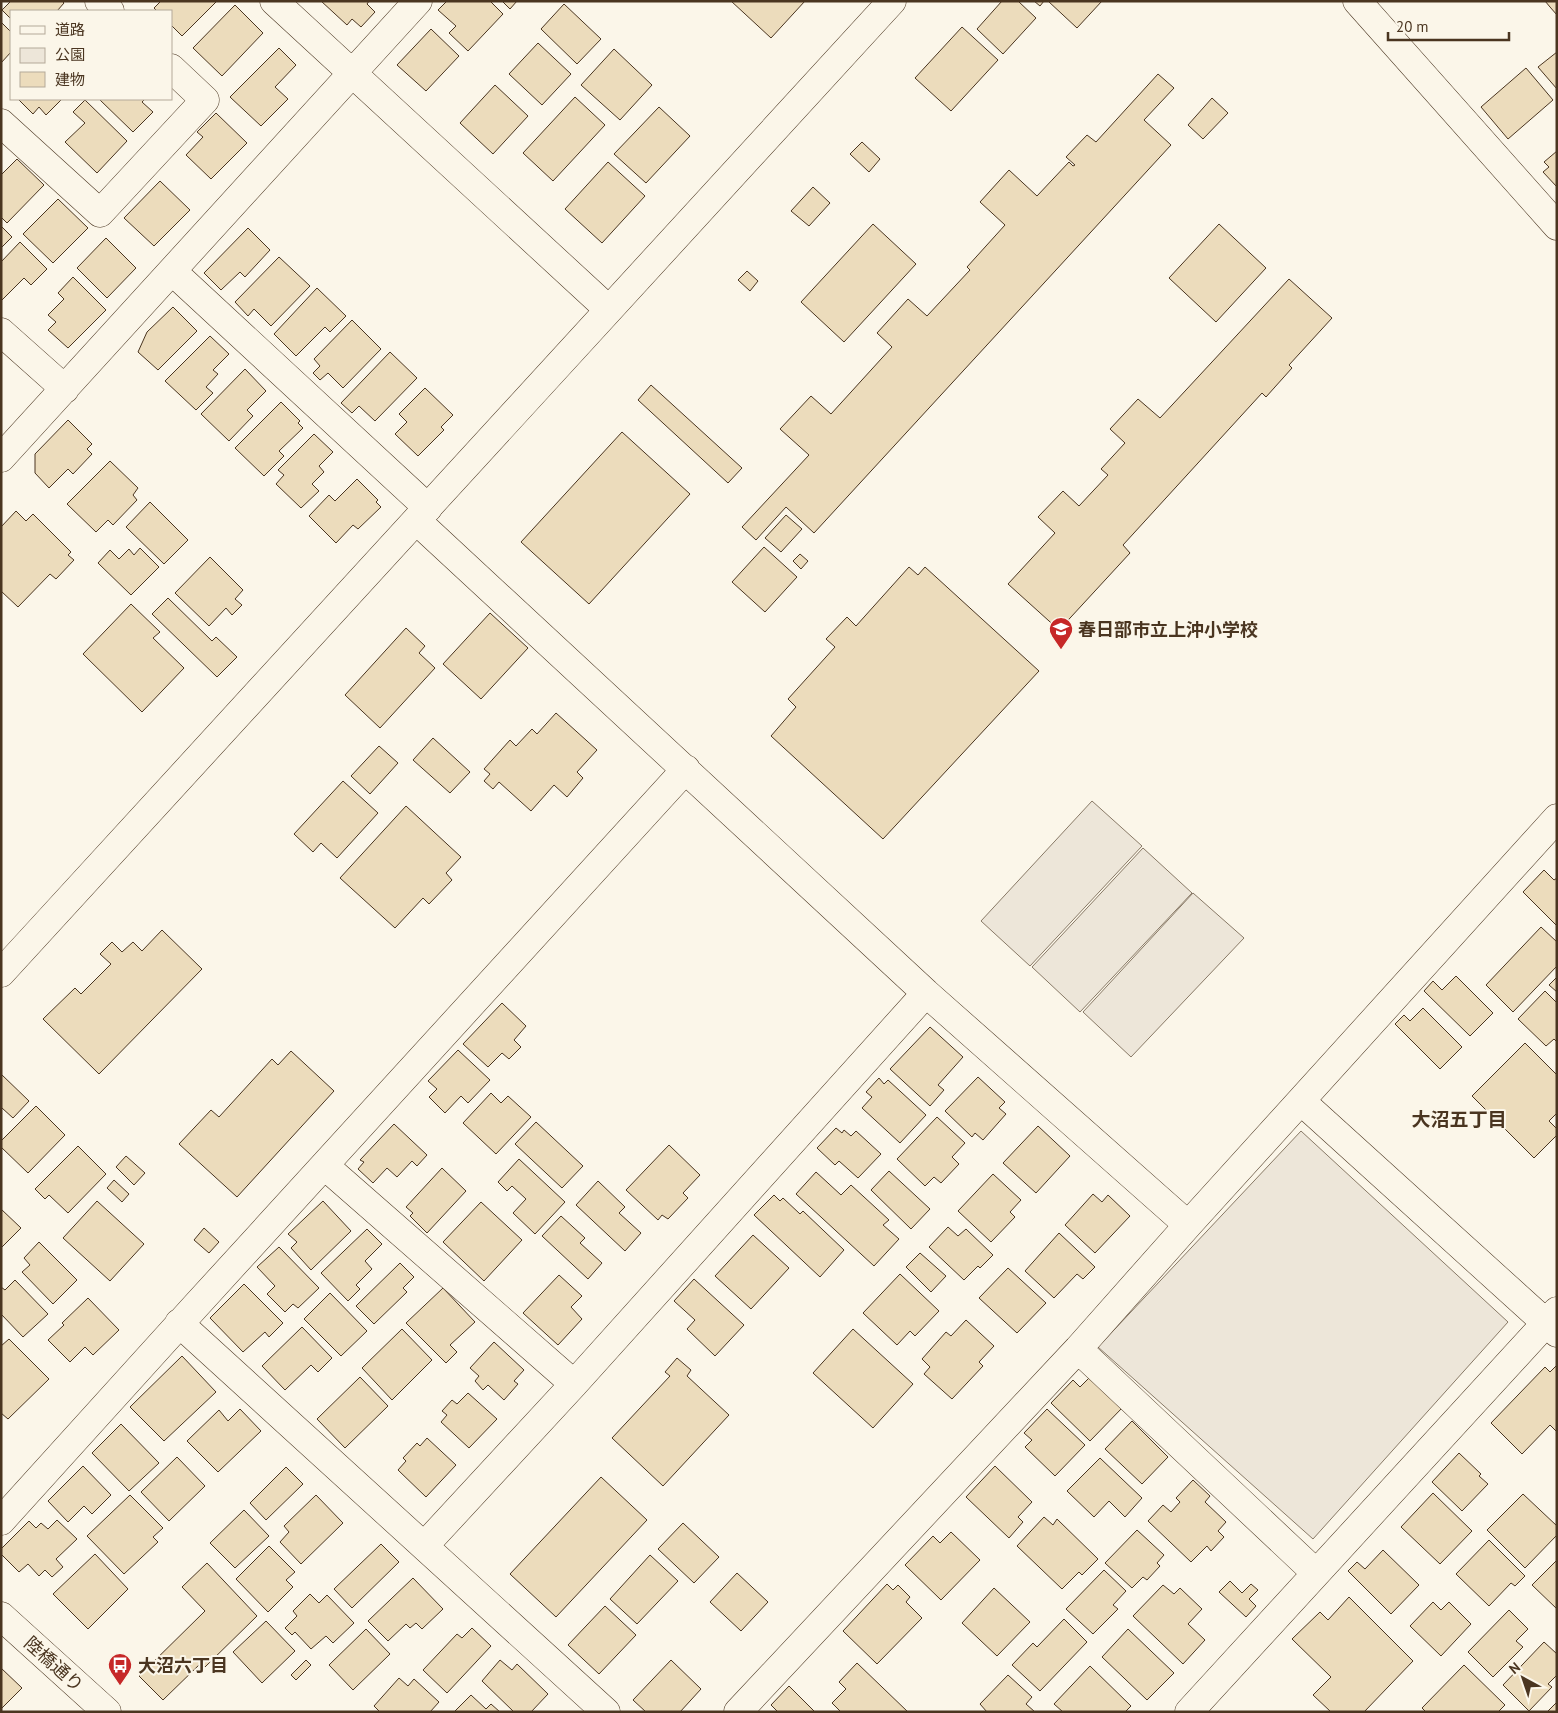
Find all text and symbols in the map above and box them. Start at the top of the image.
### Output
legend [10,10,172,100]
scale bar [1388,10,1509,42]
text: 20 m [1396,17,1429,36]
text: 道路 [55,20,85,39]
text: 公園 [55,45,85,64]
text: 建物 [55,70,85,89]
school or university icon: 春日部市立上沖小学校 [1048,616,1074,650]
place label: 春日部市立上沖小学校 [1078,618,1258,641]
district label: 大沼五丁目 [1411,1107,1507,1131]
street label: 陸橋通り [20,1631,88,1697]
bus stop icon: 大沼六丁目 [107,1652,133,1686]
north arrow [1498,1653,1548,1703]
place label: 大沼六丁目 [138,1654,228,1677]
text: N [1505,1658,1524,1678]

